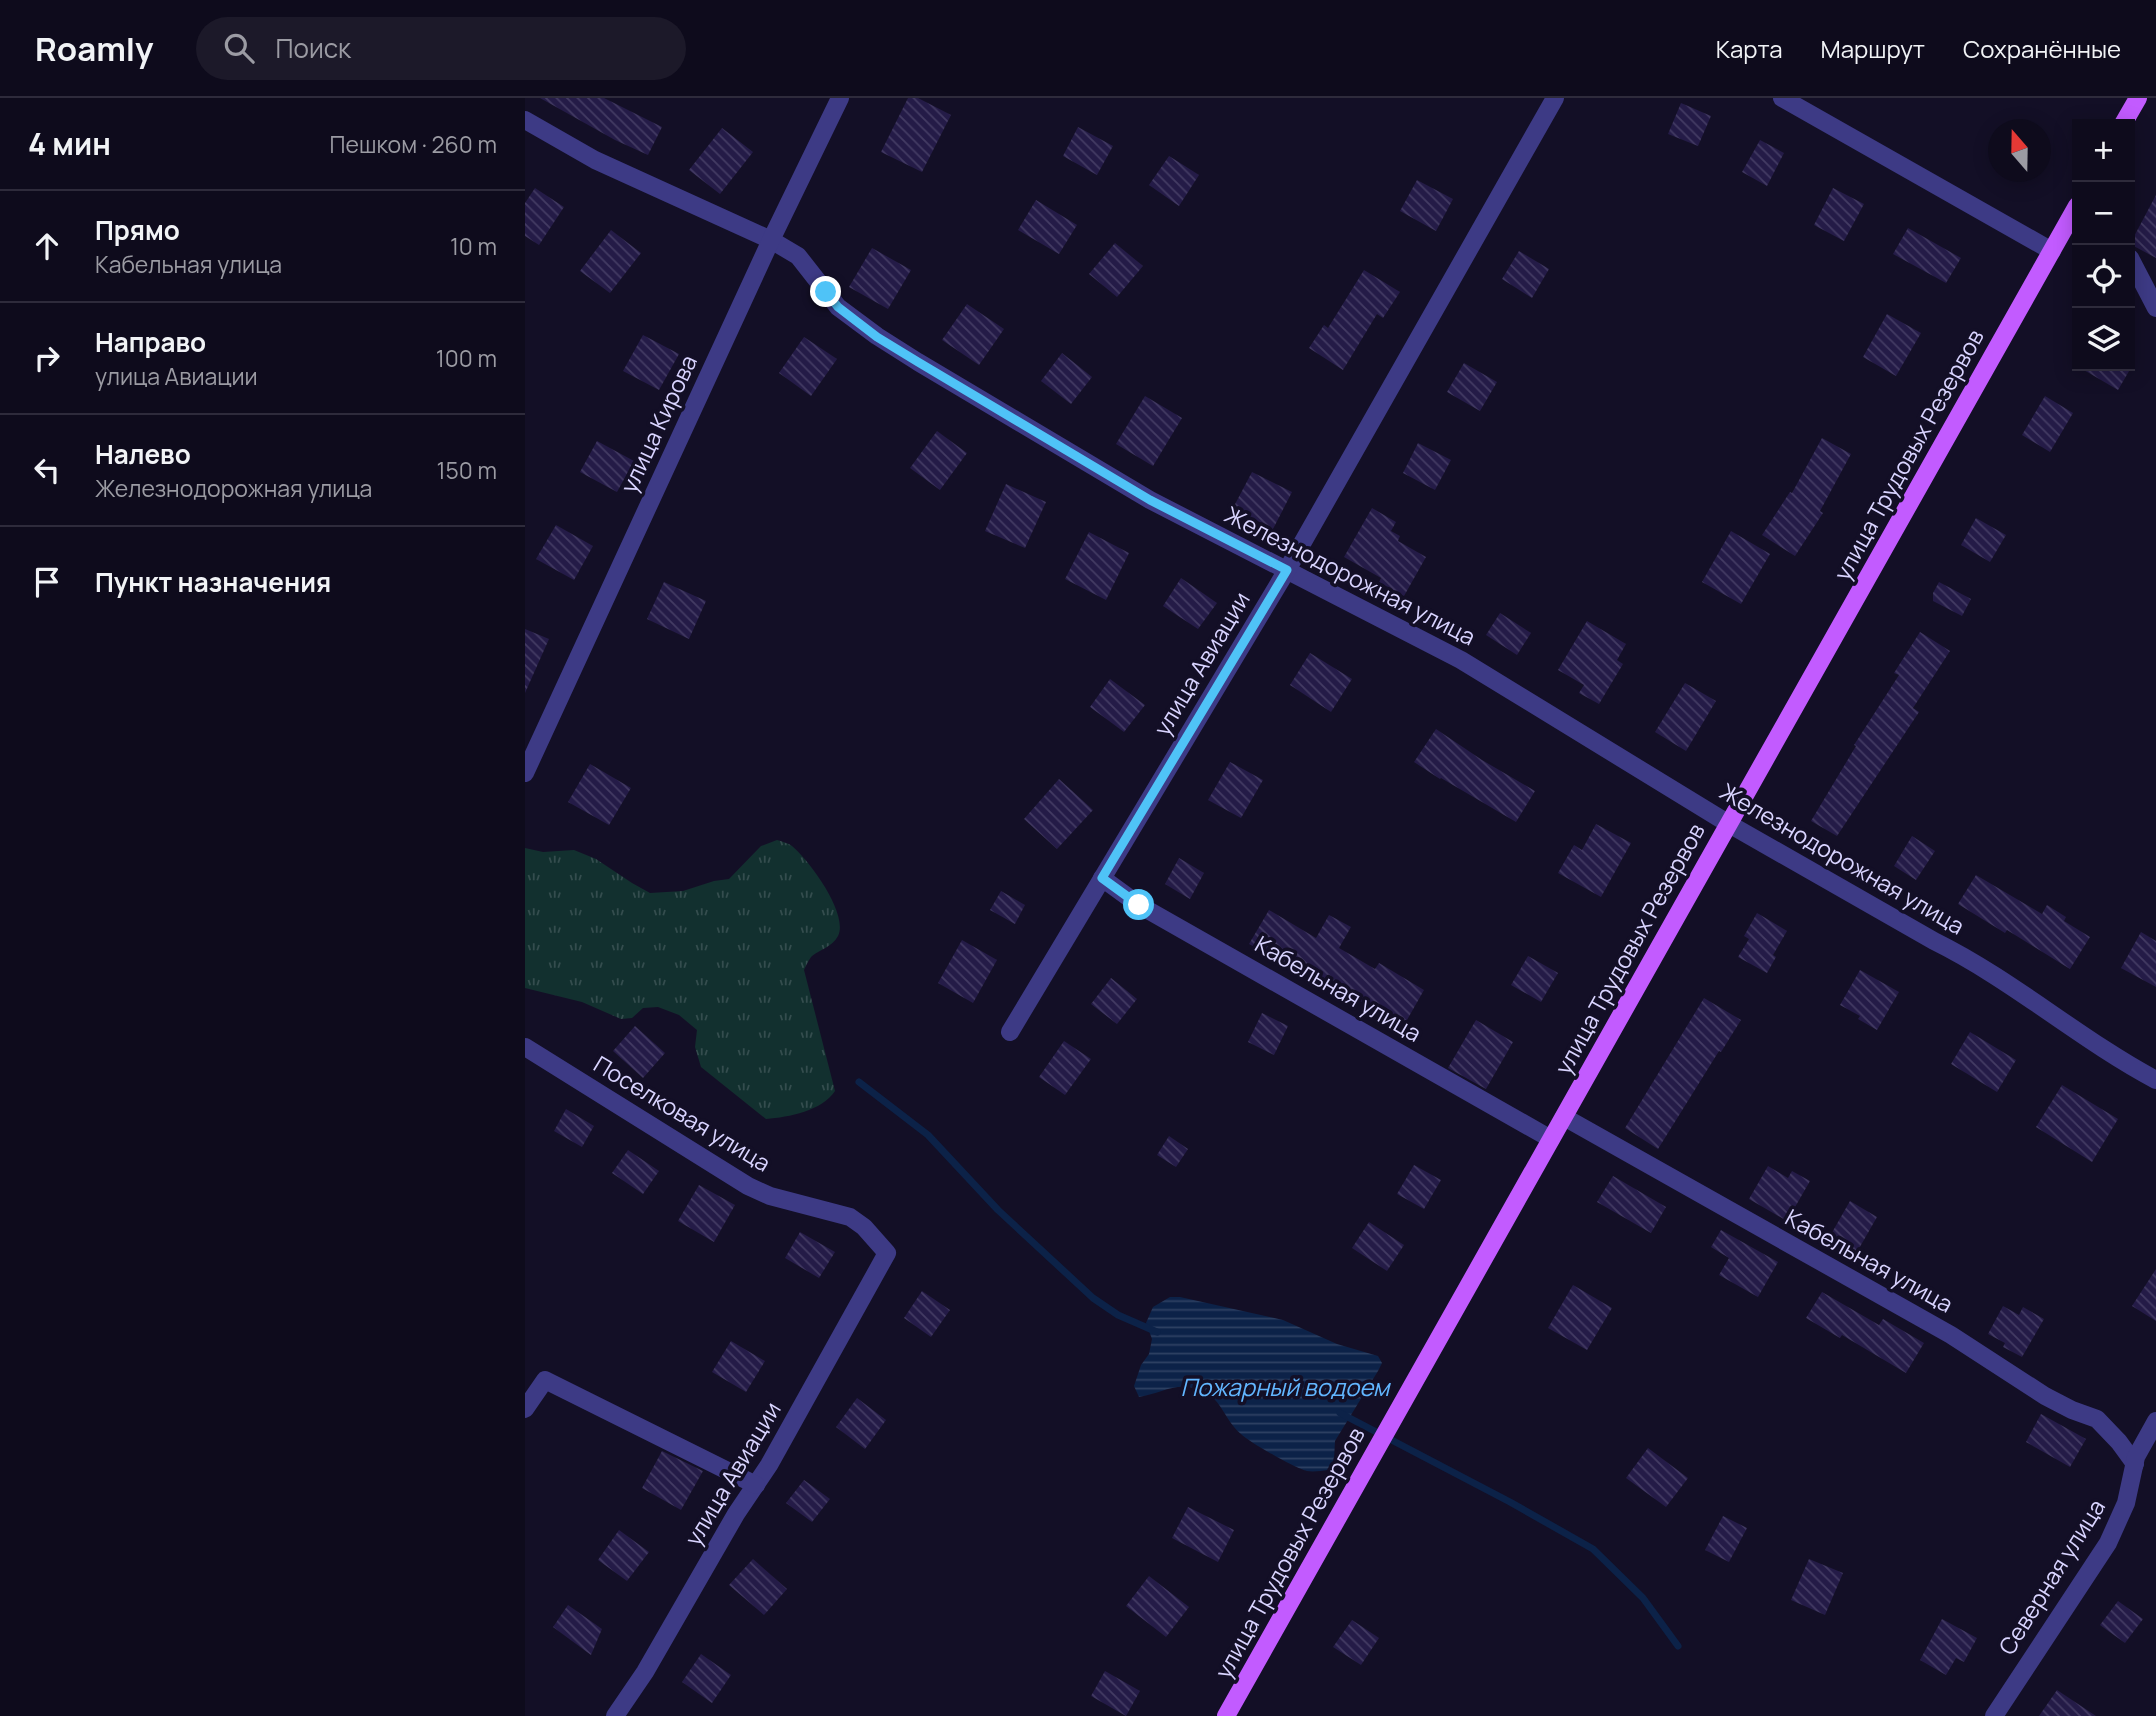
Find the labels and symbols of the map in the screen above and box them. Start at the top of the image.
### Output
north arrow [1988,119,2051,182]
route end [810,276,841,307]
street label: улица Трудовых Резервов [1826,323,1991,586]
street label: улица Кирова [612,349,704,498]
street label: Железнодорожная улица [1220,498,1481,652]
street label: улица Авиации [1146,586,1257,741]
street label: Железнодорожная улица [1714,775,1971,941]
street label: улица Трудовых Резервов [1547,817,1712,1080]
route start [1123,889,1154,920]
street label: Кабельная улица [1249,927,1428,1049]
street label: Поселковая улица [588,1048,777,1179]
street label: Кабельная улица [1780,1201,1959,1319]
water label: Пожарный водоем [1181,1370,1392,1403]
street label: улица Авиации [677,1396,788,1551]
street label: улица Трудовых Резервов [1207,1421,1372,1684]
street label: Северная улица [1990,1493,2112,1660]

